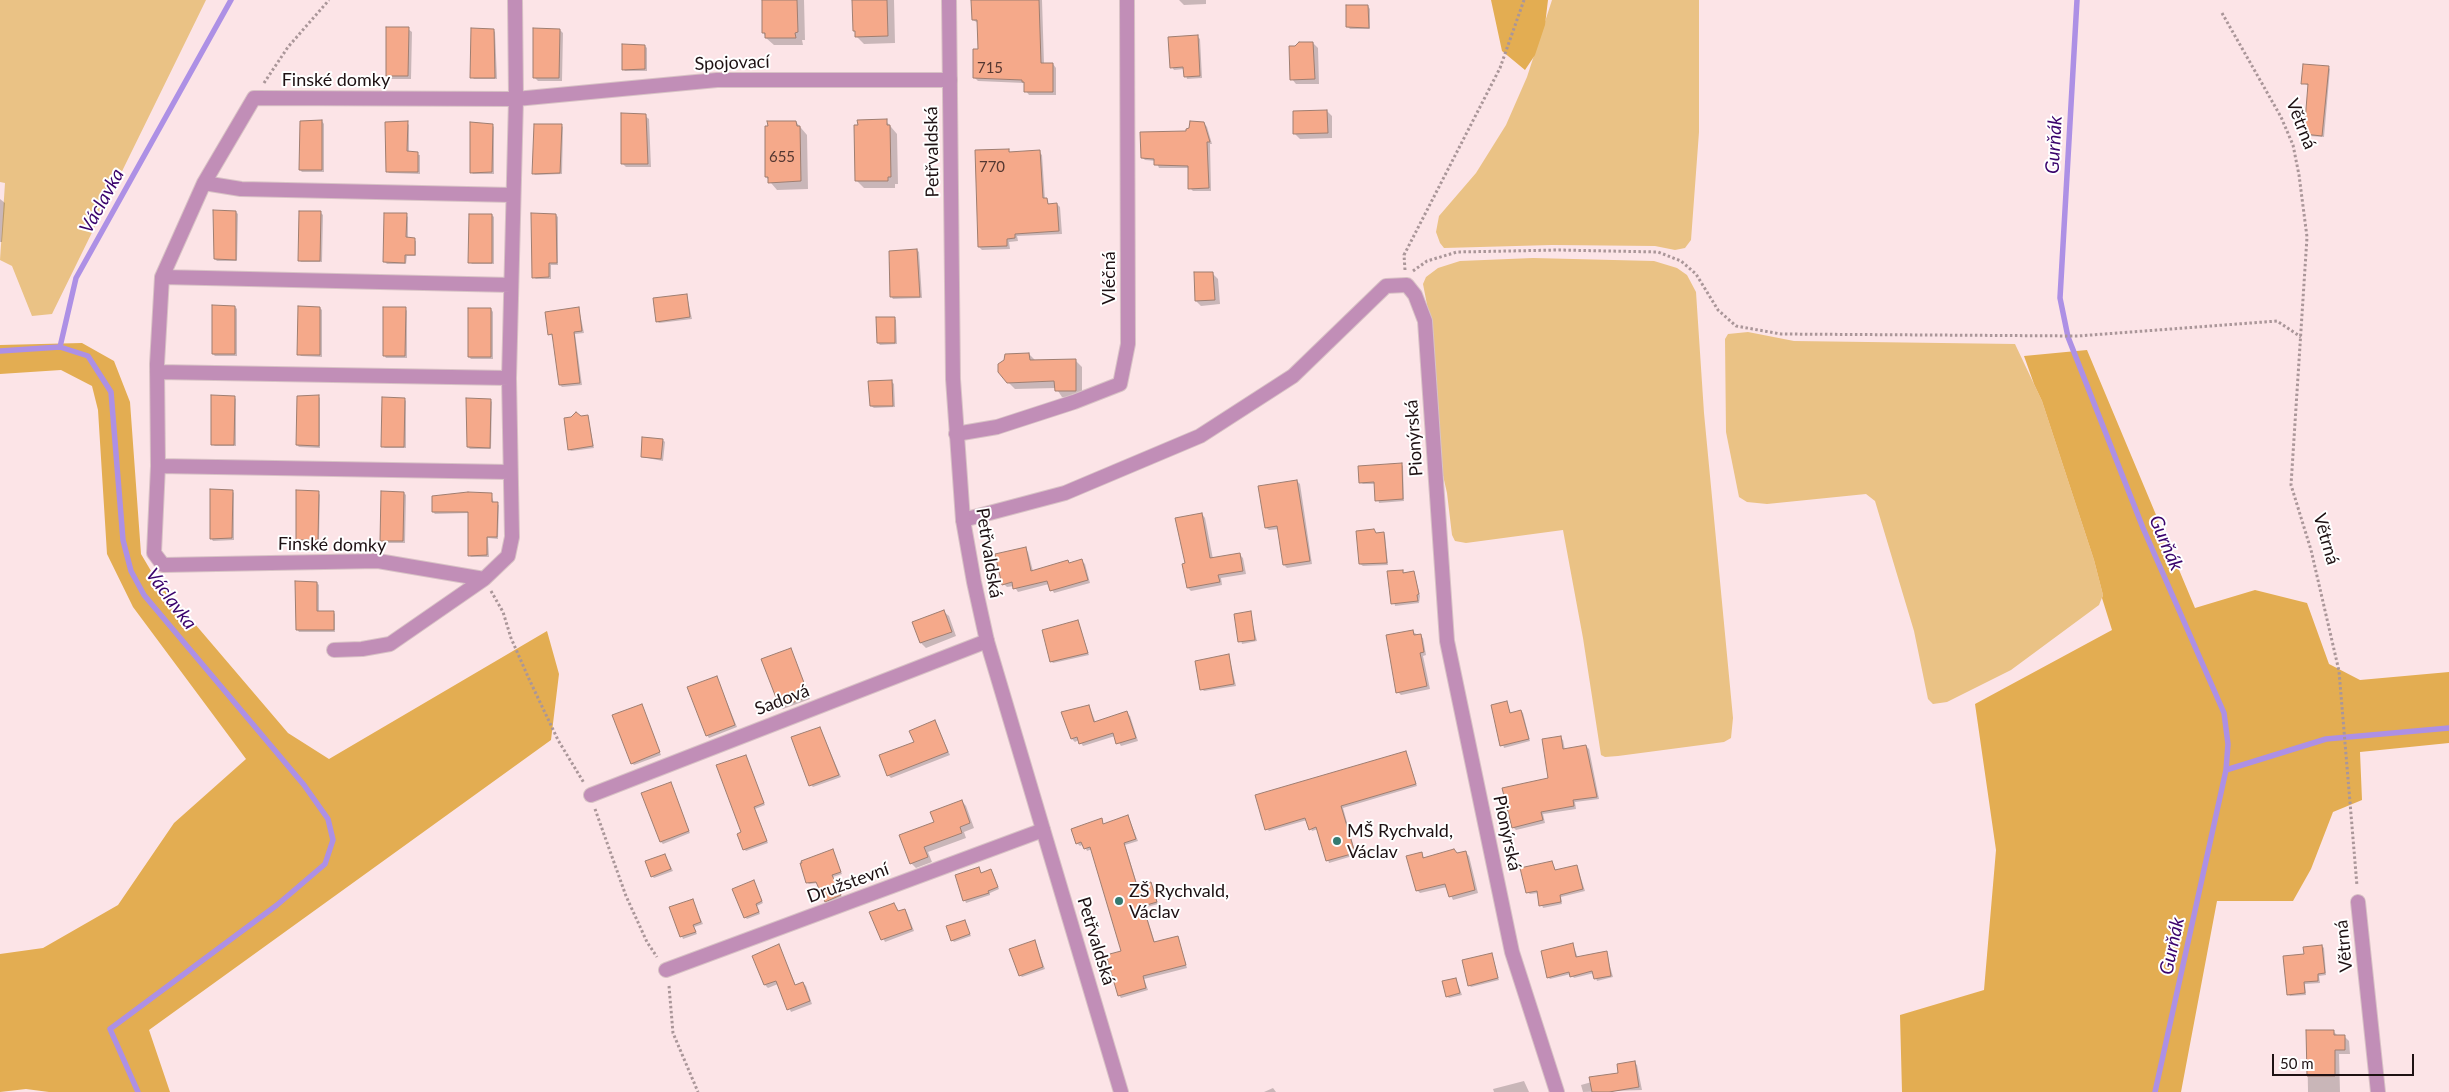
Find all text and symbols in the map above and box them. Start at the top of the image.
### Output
street label: Spojovací [694,51,770,75]
house number: 715 [977,59,1003,77]
street label: Finské domky [282,69,390,91]
street label: Větrná [2281,96,2321,152]
street label: Petřvaldská [920,106,944,198]
water label: Gurňák [2041,115,2067,175]
house number: 655 [769,148,795,166]
house number: 770 [979,158,1005,176]
water label: Václavka [75,165,129,237]
street label: Vléčná [1098,251,1120,305]
street label: Pionýrská [1401,399,1427,477]
street label: Petřvaldská [971,506,1007,600]
street label: Větrná [2308,511,2344,567]
water label: Gurňák [2144,512,2188,574]
street label: Finské domky [278,533,386,557]
water label: Václavka [141,564,201,634]
street label: Sadová [752,680,812,720]
street label: Pionýrská [1488,793,1526,873]
place label: MŠ Rychvald, Václav [1347,820,1453,862]
marker: MŠ Rychvald, Václav [1331,835,1343,847]
street label: Družstevní [804,858,892,908]
place label: ZŠ Rychvald, Václav [1129,880,1229,922]
street label: Petřvaldská [1072,894,1120,988]
marker: ZŠ Rychvald, Václav [1113,895,1125,907]
water label: Gurňák [2155,915,2189,977]
street label: Větrná [2331,919,2357,973]
scale bar [2274,1044,2416,1076]
text: 50 m [2280,1054,2314,1072]

